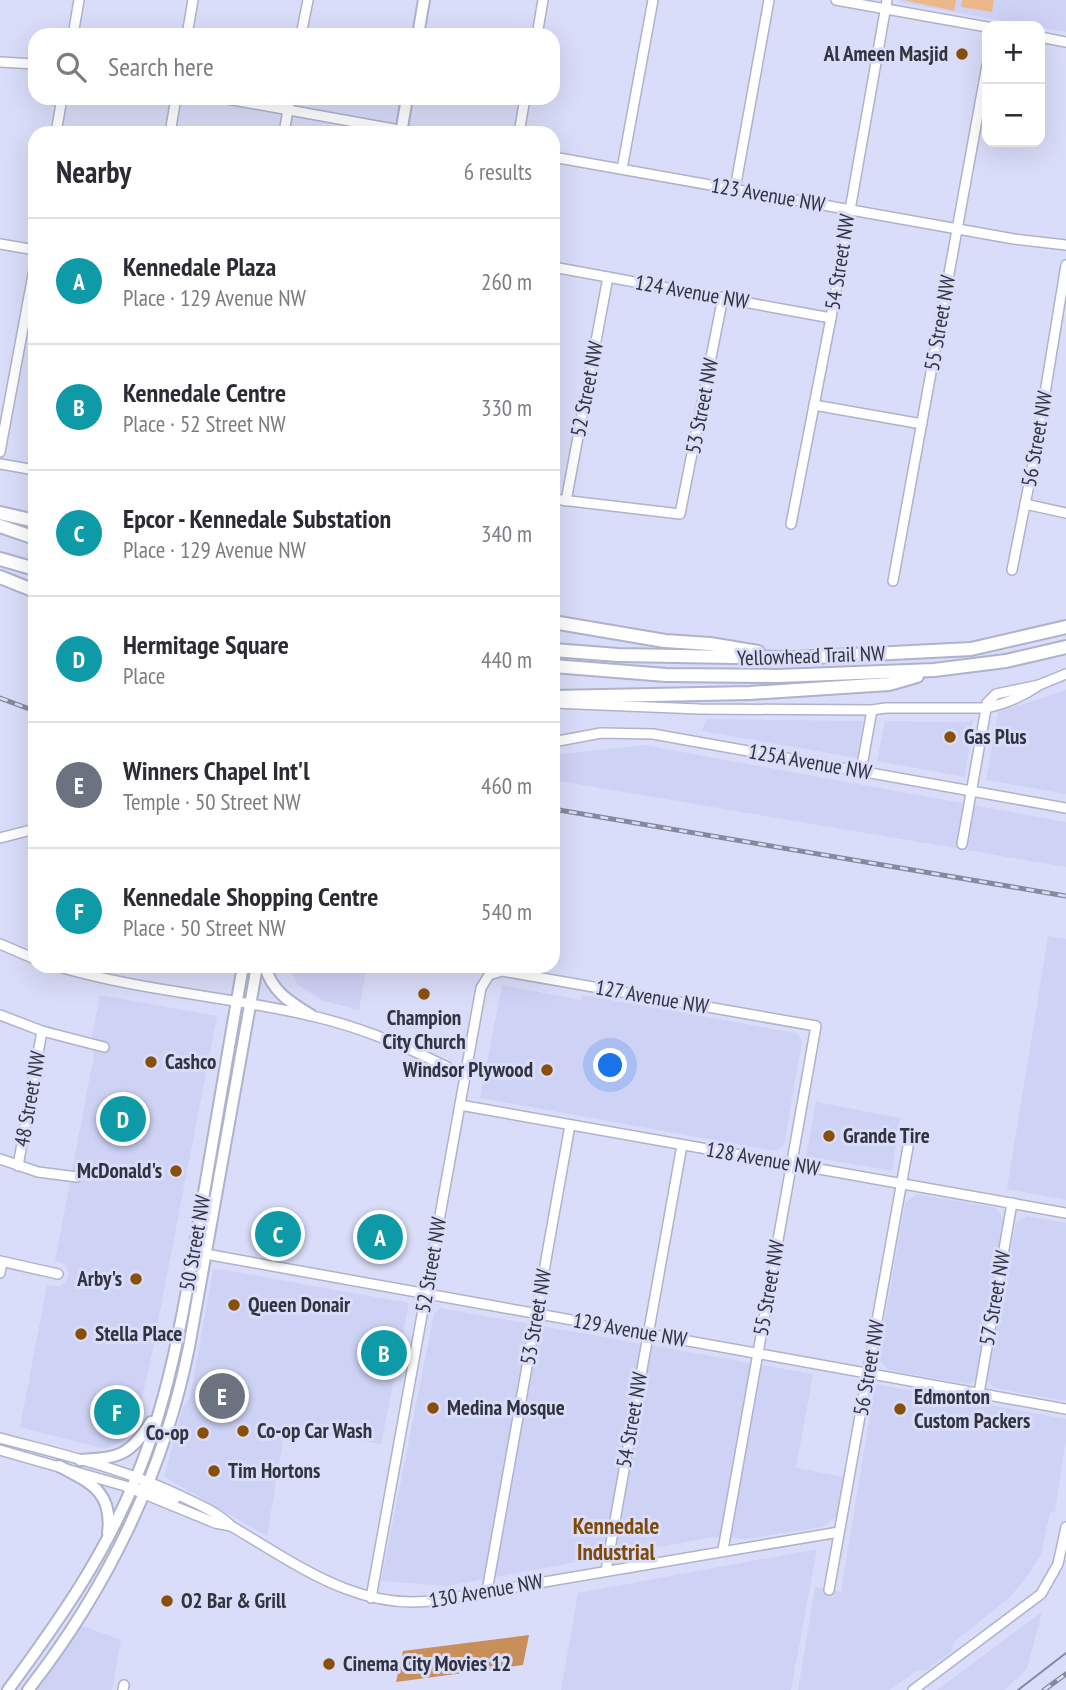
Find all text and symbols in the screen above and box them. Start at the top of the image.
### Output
map controls [982,21,1045,147]
button: + [982,21,1045,84]
search box [28,28,560,105]
place label: Al Ameen Masjid [823,40,948,67]
marker: Al Ameen Masjid [954,46,970,62]
icon: search [52,48,90,86]
text: Search here [108,50,214,83]
button: − [982,84,1045,147]
text: Nearby [56,152,131,191]
text: 6 results [464,157,532,186]
street label: 123 Avenue NW [709,171,827,218]
street label: 54 Street NW [819,212,860,312]
text: Kennedale Plaza [123,250,276,283]
text: A [73,267,85,296]
text: 260 m [481,267,532,296]
street label: 124 Avenue NW [633,268,751,315]
street label: 55 Street NW [918,273,961,373]
text: Place · 129 Avenue NW [123,283,306,312]
street label: 52 Street NW [564,339,609,439]
street label: 53 Street NW [679,356,724,456]
text: Kennedale Centre [123,376,286,409]
street label: 56 Street NW [1015,389,1058,489]
text: B [73,393,85,422]
text: 330 m [481,393,532,422]
text: Place · 52 Street NW [123,409,286,438]
text: Epcor - Kennedale Substation [123,502,391,535]
text: C [74,519,84,548]
text: 340 m [481,519,532,548]
text: Place · 129 Avenue NW [123,535,306,564]
text: Hermitage Square [123,628,289,661]
street label: Yellowhead Trail NW [736,639,885,672]
text: D [73,645,85,674]
text: 440 m [481,645,532,674]
text: Place [123,661,165,690]
place label: Gas Plus [964,723,1027,750]
marker: Gas Plus [942,729,958,745]
street label: 125A Avenue NW [746,737,874,786]
text: Winners Chapel Int'l [123,754,310,787]
text: E [74,771,84,800]
text: 460 m [481,771,532,800]
text: Temple · 50 Street NW [123,787,301,816]
text: Kennedale Shopping Centre [123,880,378,913]
text: F [74,897,84,926]
text: 540 m [481,897,532,926]
text: Place · 50 Street NW [123,913,286,942]
street label: 127 Avenue NW [593,973,711,1020]
marker: Champion City Church [416,986,432,1002]
place label: Champion City Church [382,1004,466,1055]
place label: Cashco [165,1048,216,1075]
your location [593,1048,627,1082]
street label: 48 Street NW [8,1049,51,1149]
marker: Cashco [143,1054,159,1070]
place label: Windsor Plywood [402,1056,533,1083]
marker: Windsor Plywood [539,1062,555,1078]
pin: D [100,1093,146,1145]
place label: Grande Tire [843,1122,930,1149]
marker: Grande Tire [821,1128,837,1144]
street label: 128 Avenue NW [704,1135,822,1182]
place label: McDonald's [77,1157,162,1184]
marker: McDonald's [168,1163,184,1179]
street label: 50 Street NW [173,1193,216,1293]
pin: C [255,1208,301,1260]
pin: A [357,1211,403,1263]
street label: 52 Street NW [409,1215,452,1315]
street label: 55 Street NW [747,1238,790,1338]
street label: 57 Street NW [973,1248,1016,1347]
place label: Arby's [76,1265,122,1292]
street label: 53 Street NW [514,1267,557,1367]
marker: Arby's [128,1271,144,1287]
place label: Queen Donair [248,1291,351,1318]
marker: Queen Donair [226,1297,242,1313]
street label: 129 Avenue NW [571,1306,689,1353]
street label: 56 Street NW [847,1318,890,1418]
place label: Stella Place [95,1320,182,1347]
marker: Stella Place [73,1326,89,1342]
pin: B [361,1327,407,1379]
pin: E [199,1370,245,1422]
street label: 54 Street NW [610,1370,653,1470]
place label: Edmonton Custom Packers [914,1383,1030,1434]
pin: F [94,1386,140,1438]
place label: Medina Mosque [447,1394,565,1421]
marker: Medina Mosque [425,1400,441,1416]
marker: Edmonton Custom Packers [892,1401,908,1417]
place label: Co-op Car Wash [257,1417,372,1444]
place label: Co-op [146,1419,189,1446]
marker: Co-op Car Wash [235,1423,251,1439]
marker: Co-op [195,1425,211,1441]
place label: Tim Hortons [228,1457,320,1484]
marker: Tim Hortons [206,1463,222,1479]
district label: Kennedale Industrial [573,1511,659,1566]
street label: 130 Avenue NW [427,1567,545,1614]
place label: O2 Bar & Grill [181,1587,287,1614]
marker: O2 Bar & Grill [159,1593,175,1609]
place label: Cinema City Movies 12 [343,1650,511,1677]
marker: Cinema City Movies 12 [321,1656,337,1672]

